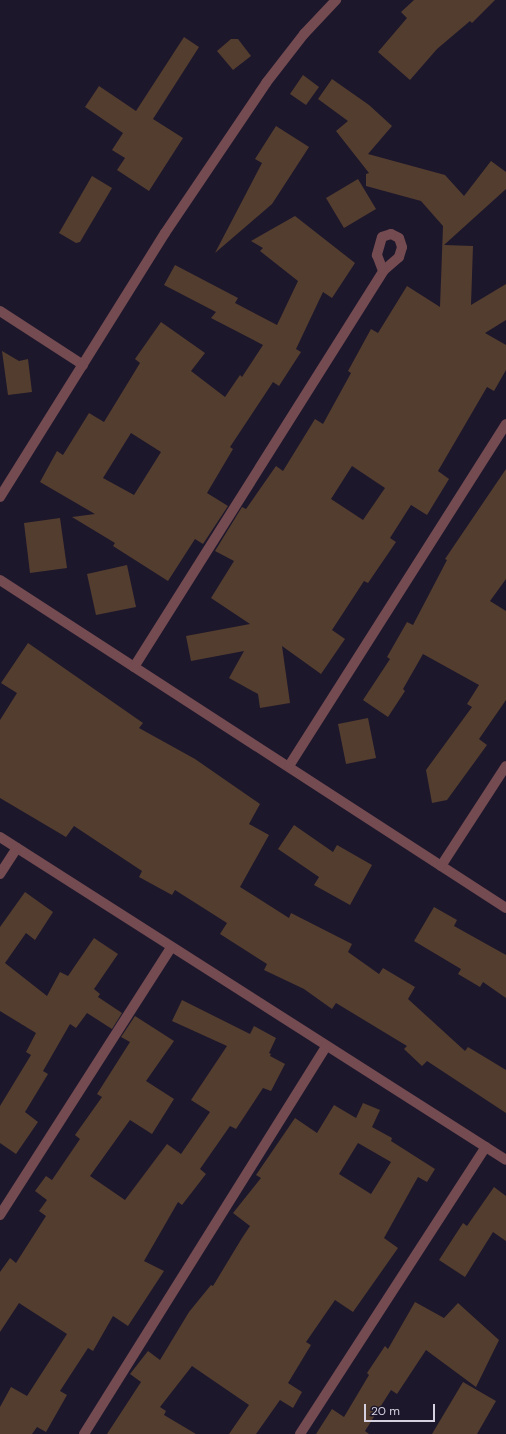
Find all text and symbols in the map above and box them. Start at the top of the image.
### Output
scale bar [366,1396,437,1422]
text: 20 m [371,1403,400,1419]

